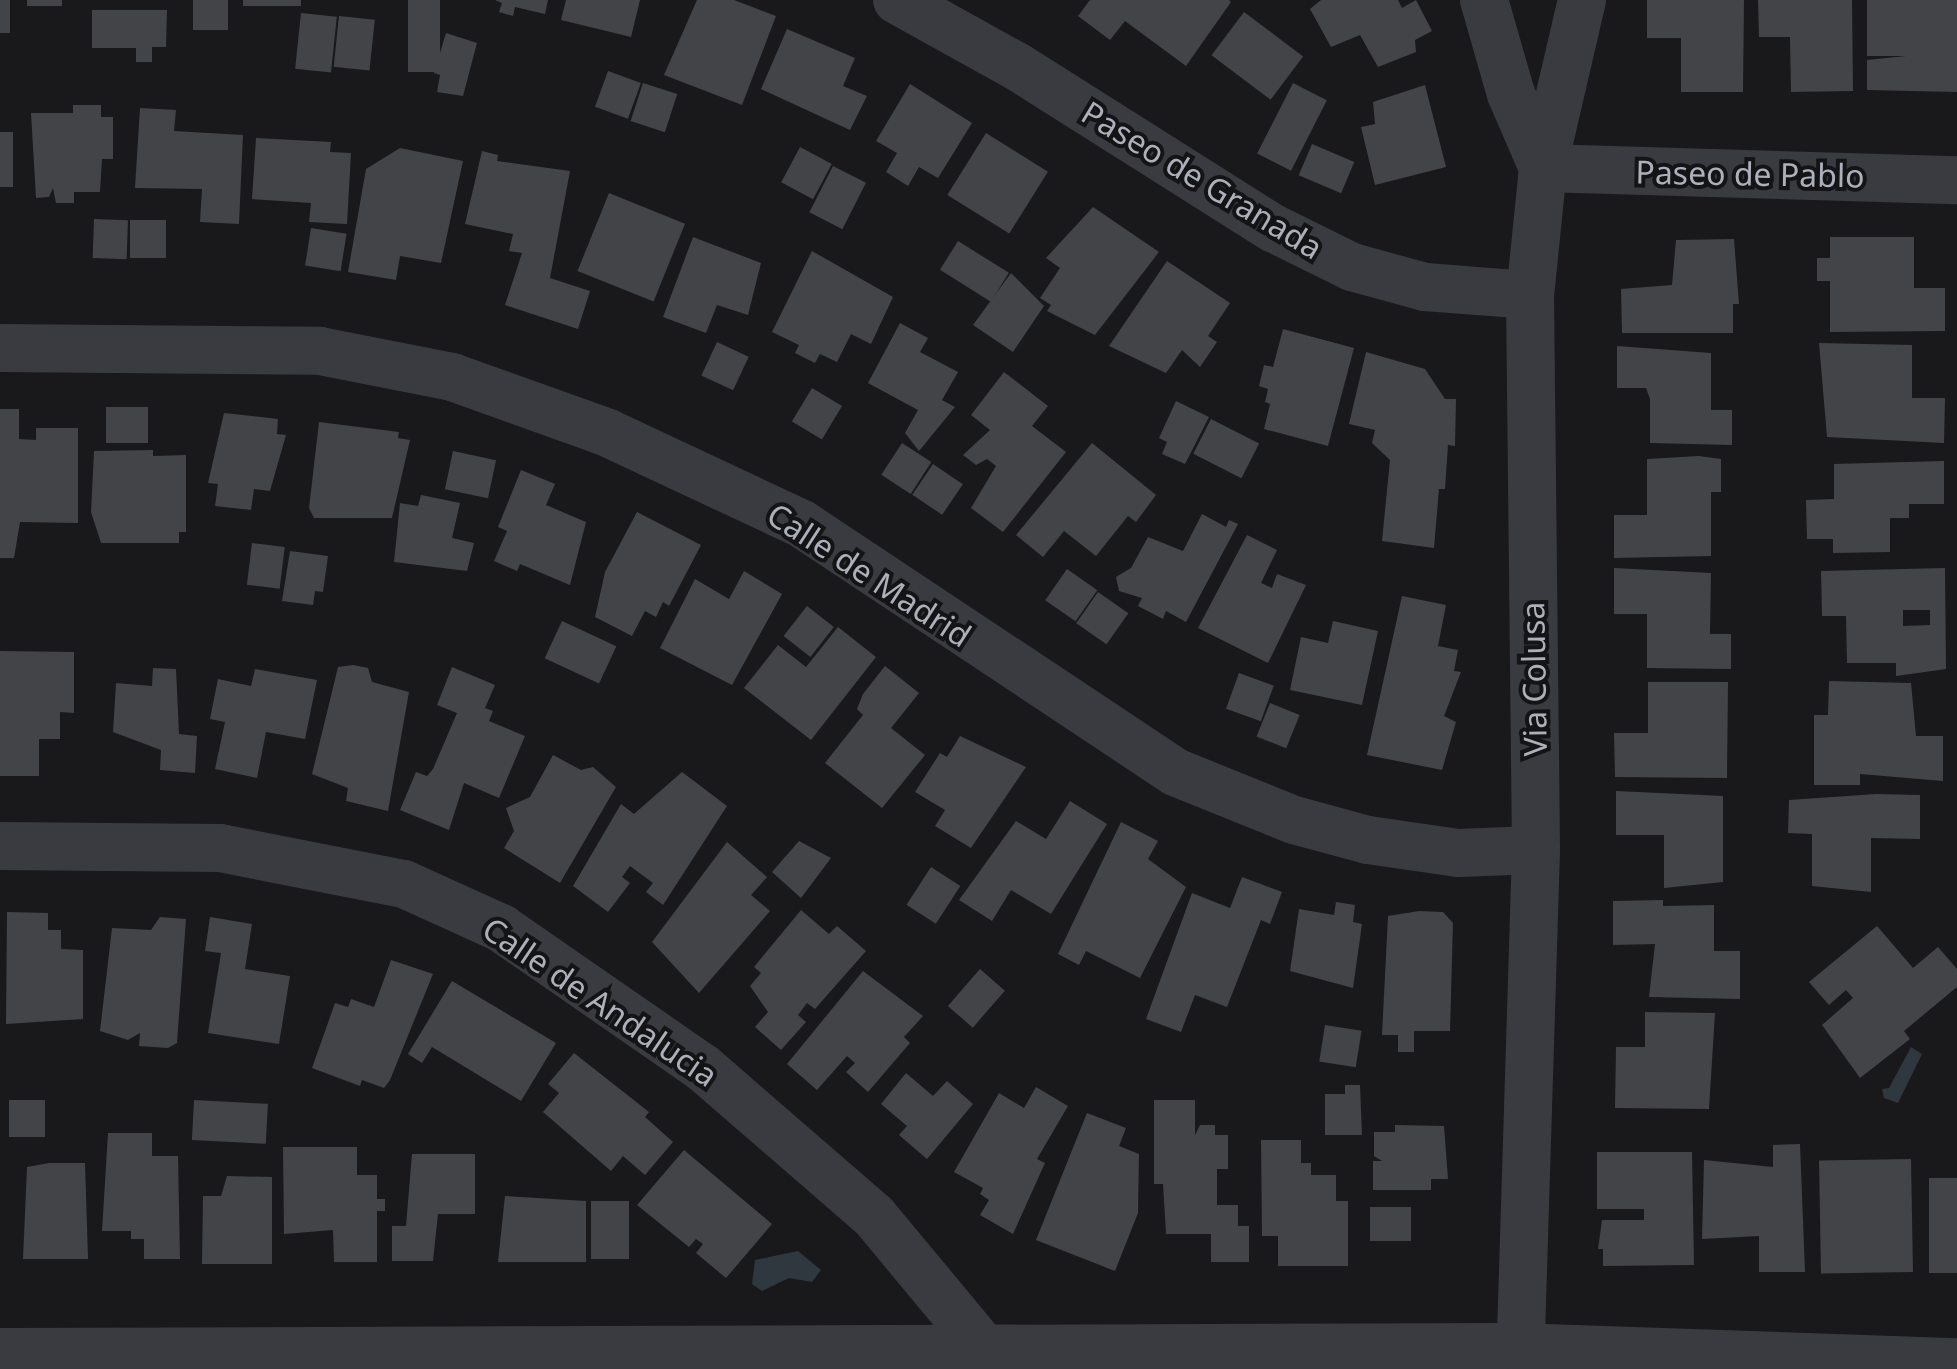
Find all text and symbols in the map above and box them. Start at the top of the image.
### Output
street label: Paseo de Granada [1075,93,1329,267]
street label: Paseo de Pablo [1635,153,1865,195]
street label: Calle de Madrid [760,495,978,655]
street label: Via Colusa [1513,601,1555,757]
street label: Calle de Andalucia [475,909,725,1095]

